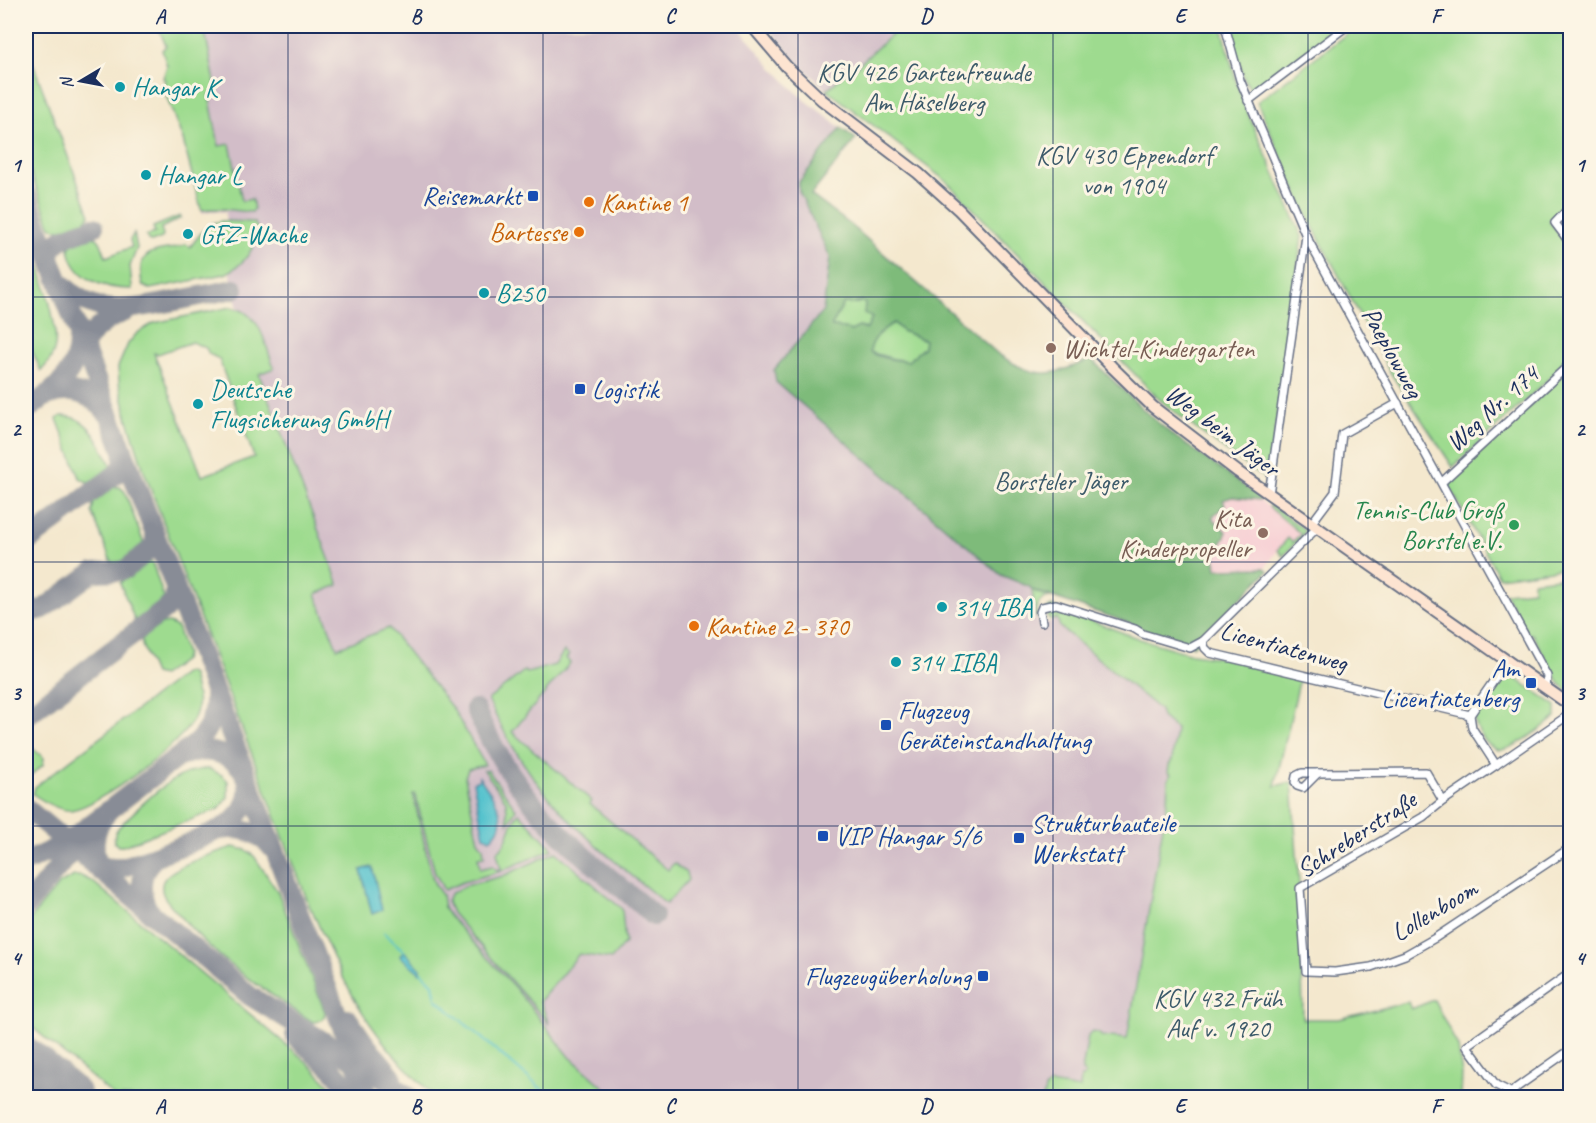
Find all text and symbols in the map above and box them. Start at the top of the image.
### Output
text: A [155,4,167,29]
text: B [411,4,423,29]
text: C [665,4,677,29]
text: D [920,4,934,29]
text: E [1175,4,1189,29]
text: F [1431,4,1445,29]
north arrow [51,51,111,111]
park label: KGV 426 Gartenfreunde Am Häselberg [817,56,1032,119]
place label: Hangar K [132,71,223,104]
text: N [56,74,78,90]
marker: Hangar K [113,80,127,94]
park label: KGV 430 Eppendorf von 1904 [1036,139,1218,202]
text: 1 [12,153,23,178]
text: 1 [1576,153,1587,178]
place label: Hangar L [158,159,243,192]
marker: Hangar L [139,168,153,182]
place label: Reisemarkt [422,180,523,213]
place label: Kantine 1 [601,186,689,219]
marker: Reisemarkt [526,189,540,203]
marker: Kantine 1 [582,195,596,209]
place label: Bartesse [490,216,569,249]
place label: GFZ-Wache [200,218,308,251]
marker: Bartesse [572,225,586,239]
marker: GFZ-Wache [181,227,195,241]
place label: B250 [496,277,547,310]
marker: B250 [477,286,491,300]
street label: Paeplowweg [1354,301,1432,405]
place label: Wichtel-Kindergarten [1063,332,1255,365]
marker: Wichtel-Kindergarten [1044,341,1058,355]
street label: Weg Nr. 174 [1439,357,1547,459]
place label: Deutsche Flugsicherung GmbH [210,373,393,436]
place label: Logistik [592,373,661,406]
street label: Weg beim Jäger [1159,377,1288,485]
marker: Logistik [573,382,587,396]
marker: Deutsche Flugsicherung GmbH [191,397,205,411]
text: 2 [12,417,23,442]
text: 2 [1576,417,1587,442]
park label: Borsteler Jäger [995,465,1129,498]
place label: Tennis-Club Groß Borstel e.V. [1353,494,1506,557]
place label: Kita Kinderpropeller [1120,502,1254,565]
marker: Tennis-Club Groß Borstel e.V. [1507,518,1521,532]
marker: Kita Kinderpropeller [1256,526,1270,540]
place label: 314 IBA [954,591,1033,624]
marker: 314 IBA [935,600,949,614]
place label: Kantine 2 - 370 [706,610,851,643]
street label: Licentiatenweg [1217,614,1353,680]
marker: Kantine 2 - 370 [687,619,701,633]
place label: 314 IIBA [908,646,998,679]
place label: Am Licentiatenberg [1381,652,1521,715]
marker: 314 IIBA [889,655,903,669]
marker: Am Licentiatenberg [1524,676,1538,690]
text: 3 [12,681,23,706]
text: 3 [1576,681,1587,706]
place label: Flugzeug Geräteinstandhaltung [898,694,1092,757]
marker: Flugzeug Geräteinstandhaltung [879,718,893,732]
street label: Schreberstraße [1290,782,1425,885]
place label: Strukturbauteile Werkstatt [1031,807,1178,870]
place label: VIP Hangar 5/6 [835,820,983,853]
marker: VIP Hangar 5/6 [816,829,830,843]
marker: Strukturbauteile Werkstatt [1012,831,1026,845]
street label: Lollenboom [1385,871,1485,949]
text: 4 [12,946,24,971]
text: 4 [1576,946,1588,971]
place label: Flugzeugüberholung [805,960,973,993]
marker: Flugzeugüberholung [976,969,990,983]
park label: KGV 432 Früh Auf v. 1920 [1154,982,1284,1045]
text: A [155,1094,167,1119]
text: B [411,1094,423,1119]
text: C [665,1094,677,1119]
text: D [920,1094,934,1119]
text: E [1175,1094,1189,1119]
text: F [1431,1094,1445,1119]

